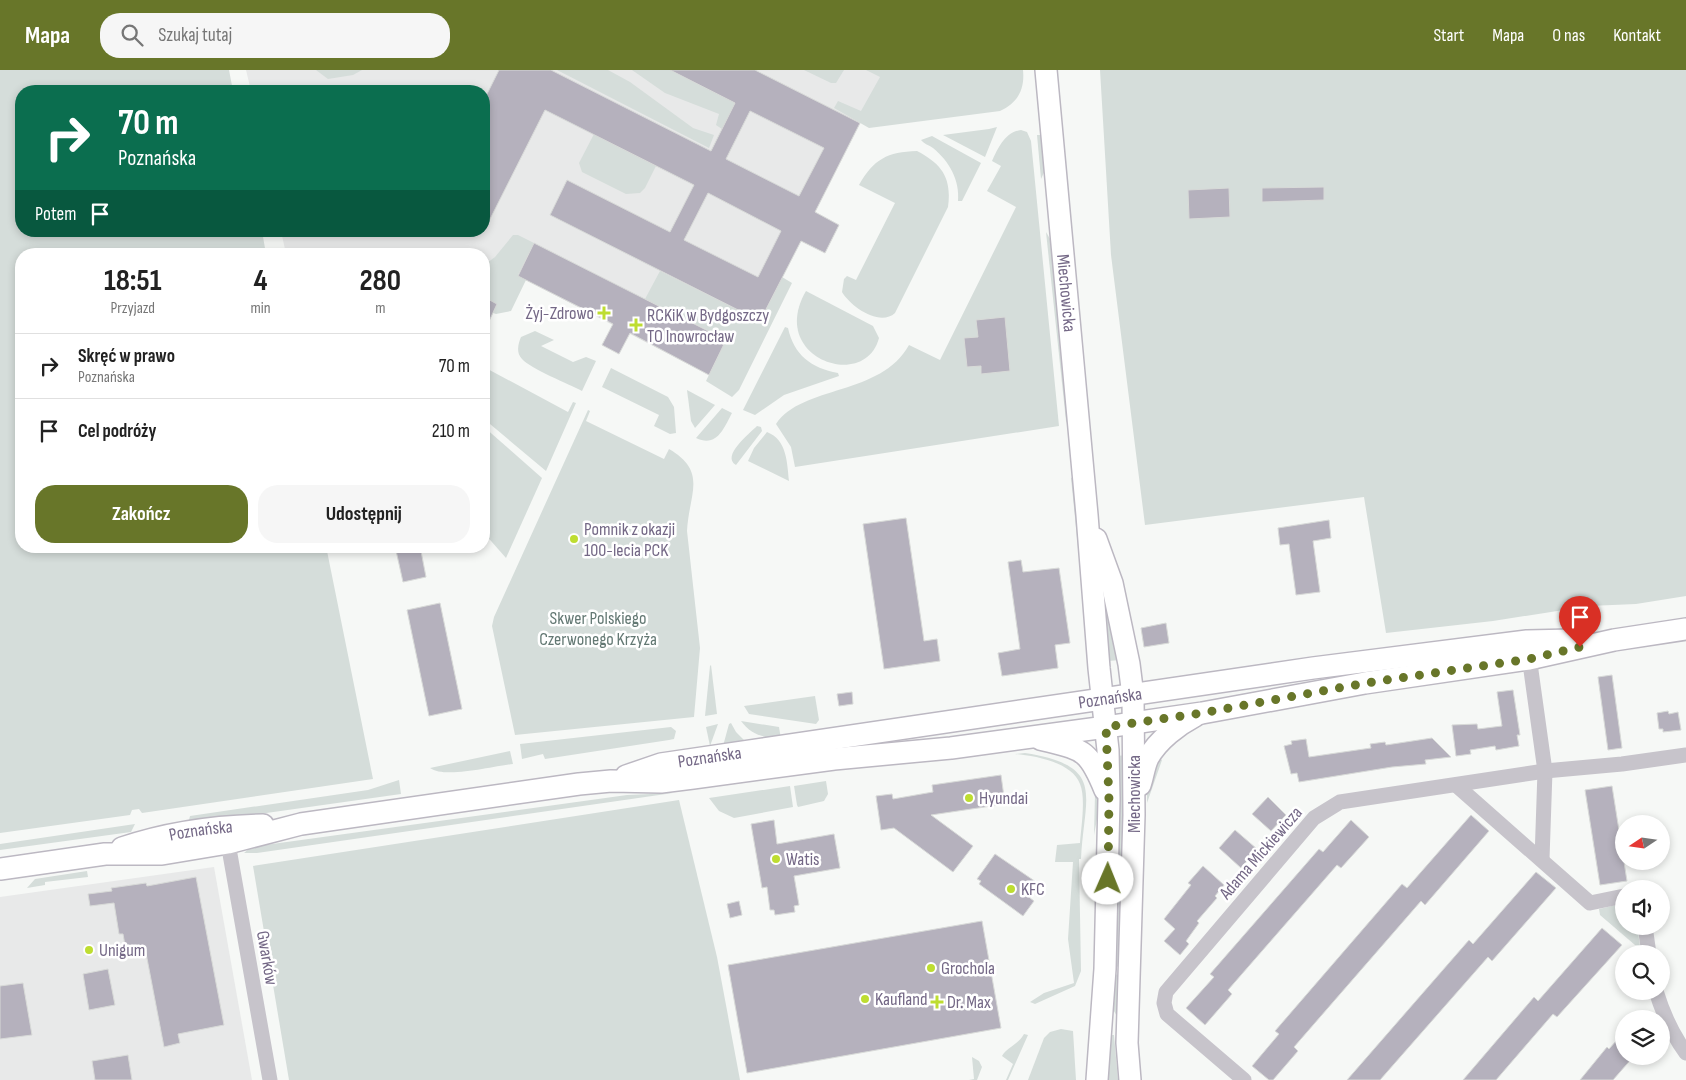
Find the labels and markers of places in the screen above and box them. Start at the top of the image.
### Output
place label: Żyj-Zdrowo [526,303,594,324]
place label: RCKiK w Bydgoszczy TO Inowrocław [647,305,769,347]
marker: Żyj-Zdrowo [598,307,610,319]
marker: RCKiK w Bydgoszczy TO Inowrocław [629,318,643,332]
place label: Pomnik z okazji 100-lecia PCK [584,519,675,561]
marker: Pomnik z okazji 100-lecia PCK [568,533,580,545]
pin [1559,596,1601,647]
place label: Hyundai [979,788,1028,809]
marker: Hyundai [963,792,975,804]
place label: Watis [786,849,819,870]
marker: Watis [770,853,782,865]
place label: KFC [1021,879,1045,900]
marker: KFC [1005,883,1017,895]
place label: Unigum [99,940,145,961]
marker: Unigum [83,944,95,956]
place label: Grochola [941,958,995,979]
marker: Grochola [925,962,937,974]
place label: Kaufland [875,989,928,1010]
place label: Dr. Max [947,992,991,1013]
marker: Kaufland [859,993,871,1005]
marker: Dr. Max [931,996,943,1008]

